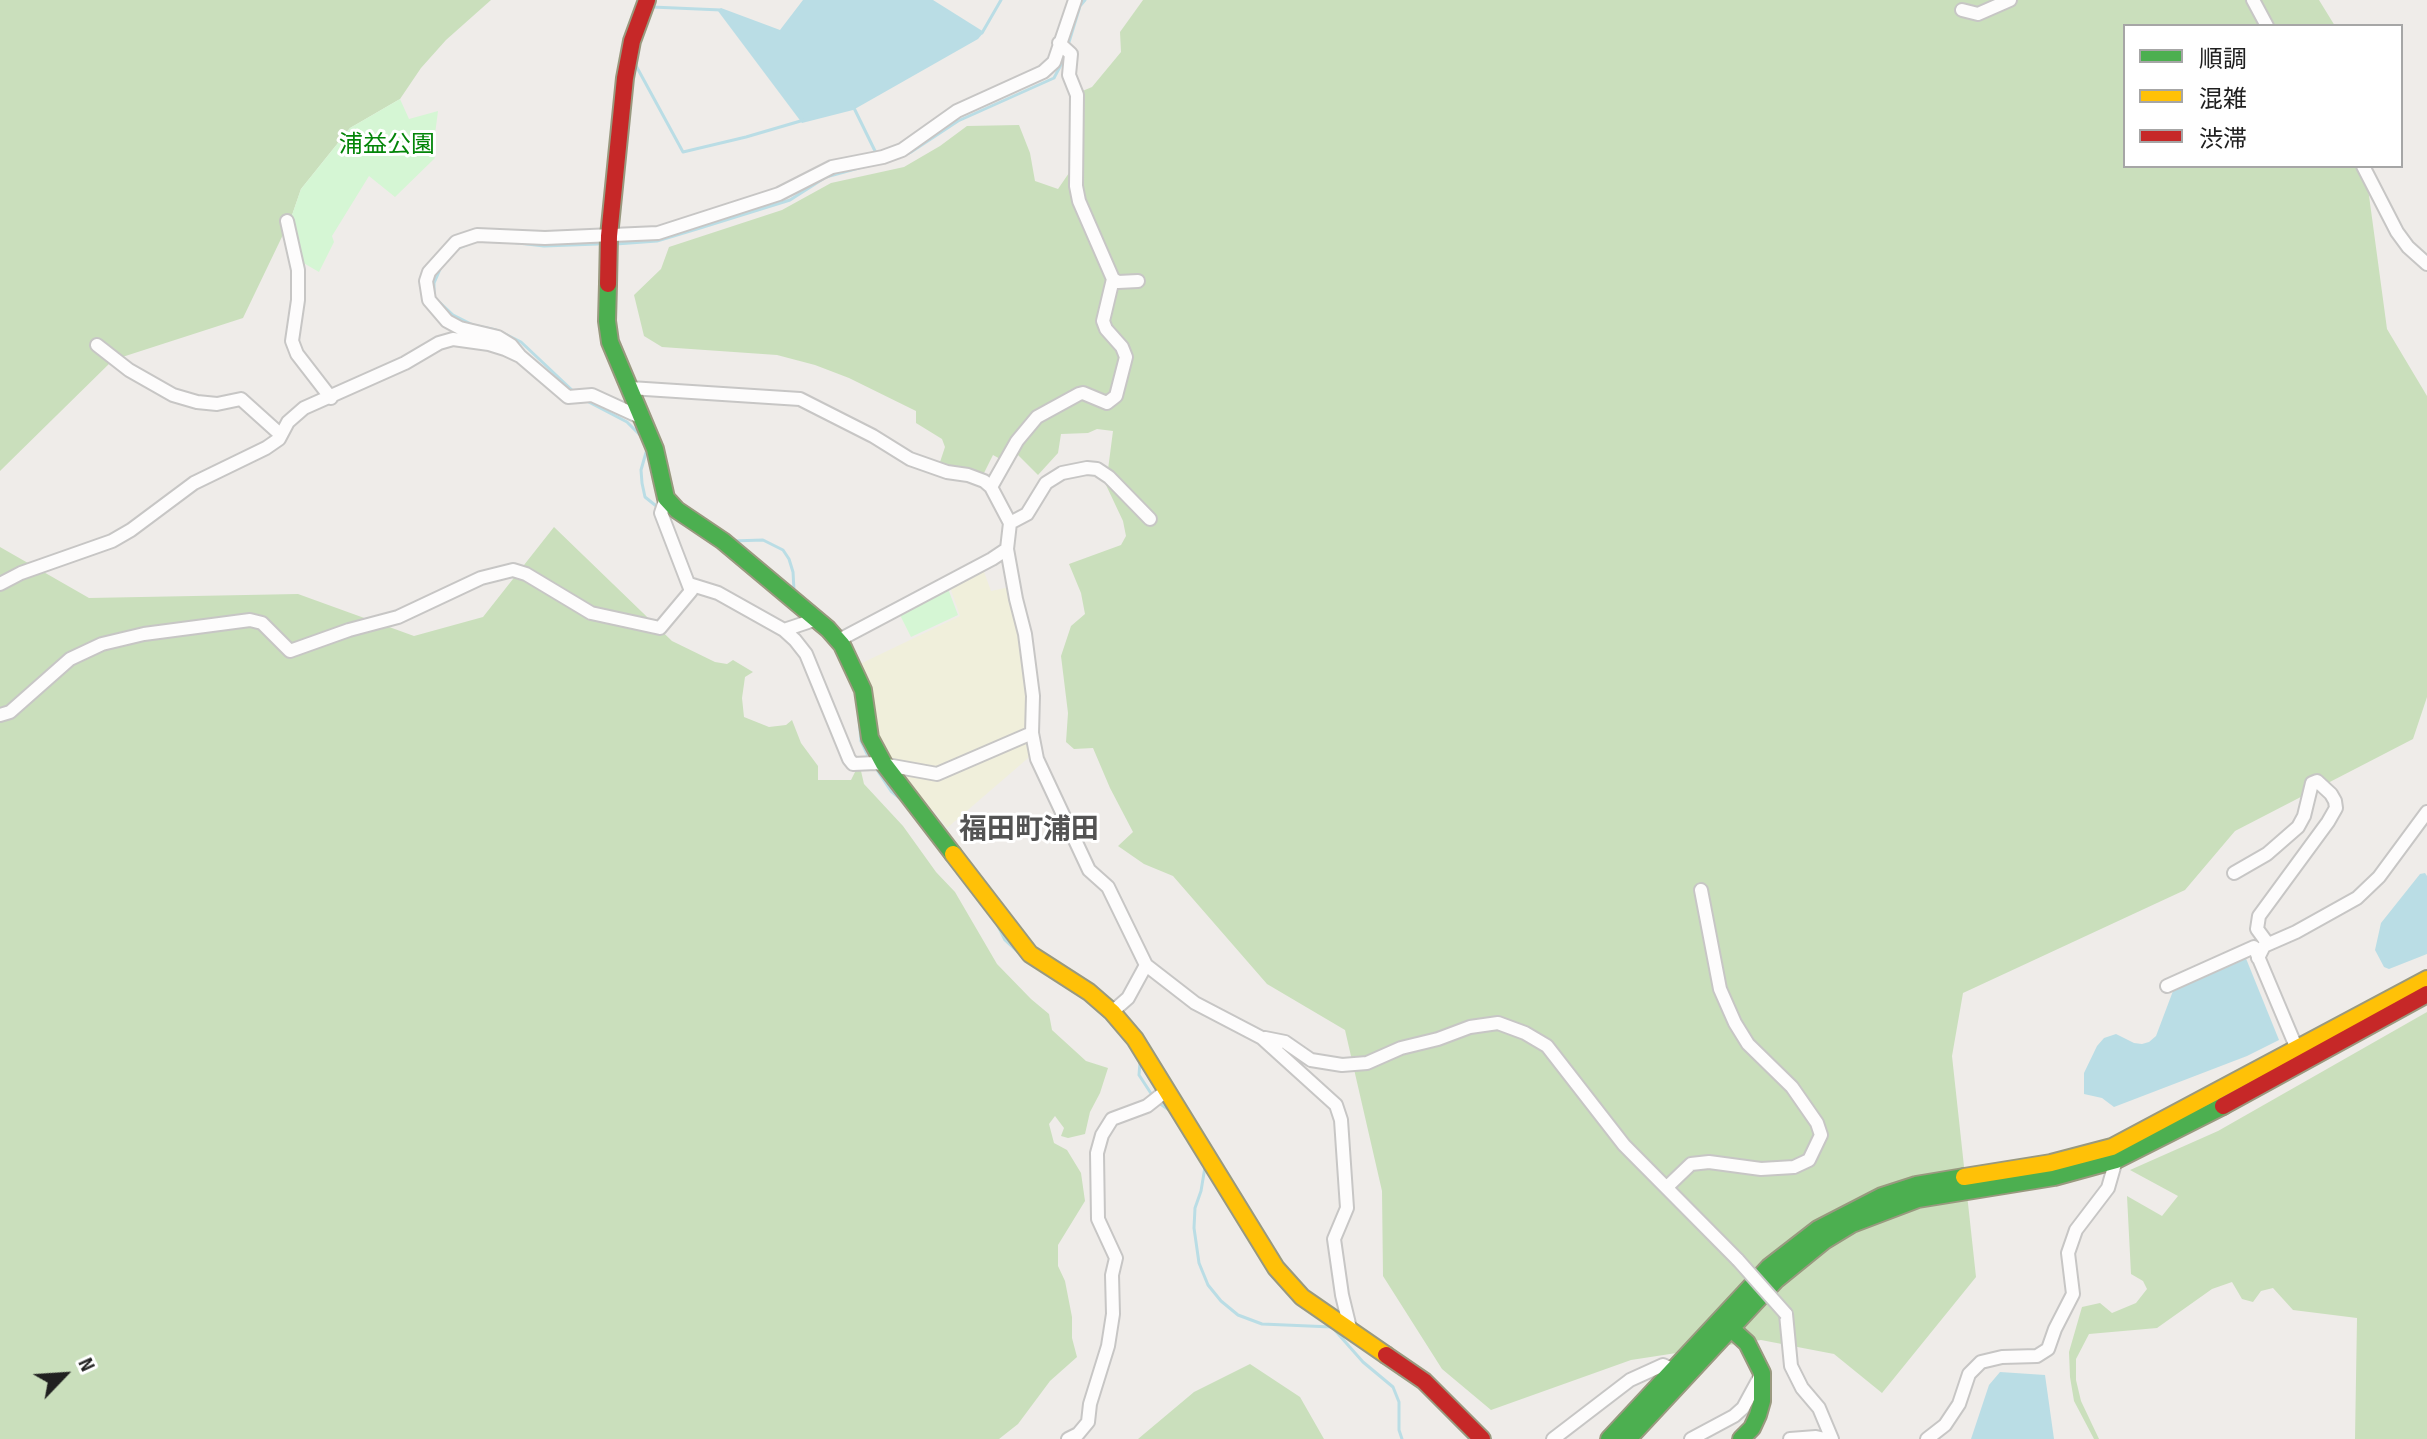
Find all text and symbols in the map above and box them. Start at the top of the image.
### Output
legend [2123,24,2403,168]
text: 順調 [2199,45,2247,74]
text: 混雑 [2199,85,2247,114]
text: 渋滞 [2199,125,2247,154]
park label: 浦益公園 [339,132,435,160]
district label: 福田町浦田 [959,814,1099,848]
north arrow [24,1335,104,1415]
text: N [71,1354,101,1376]

